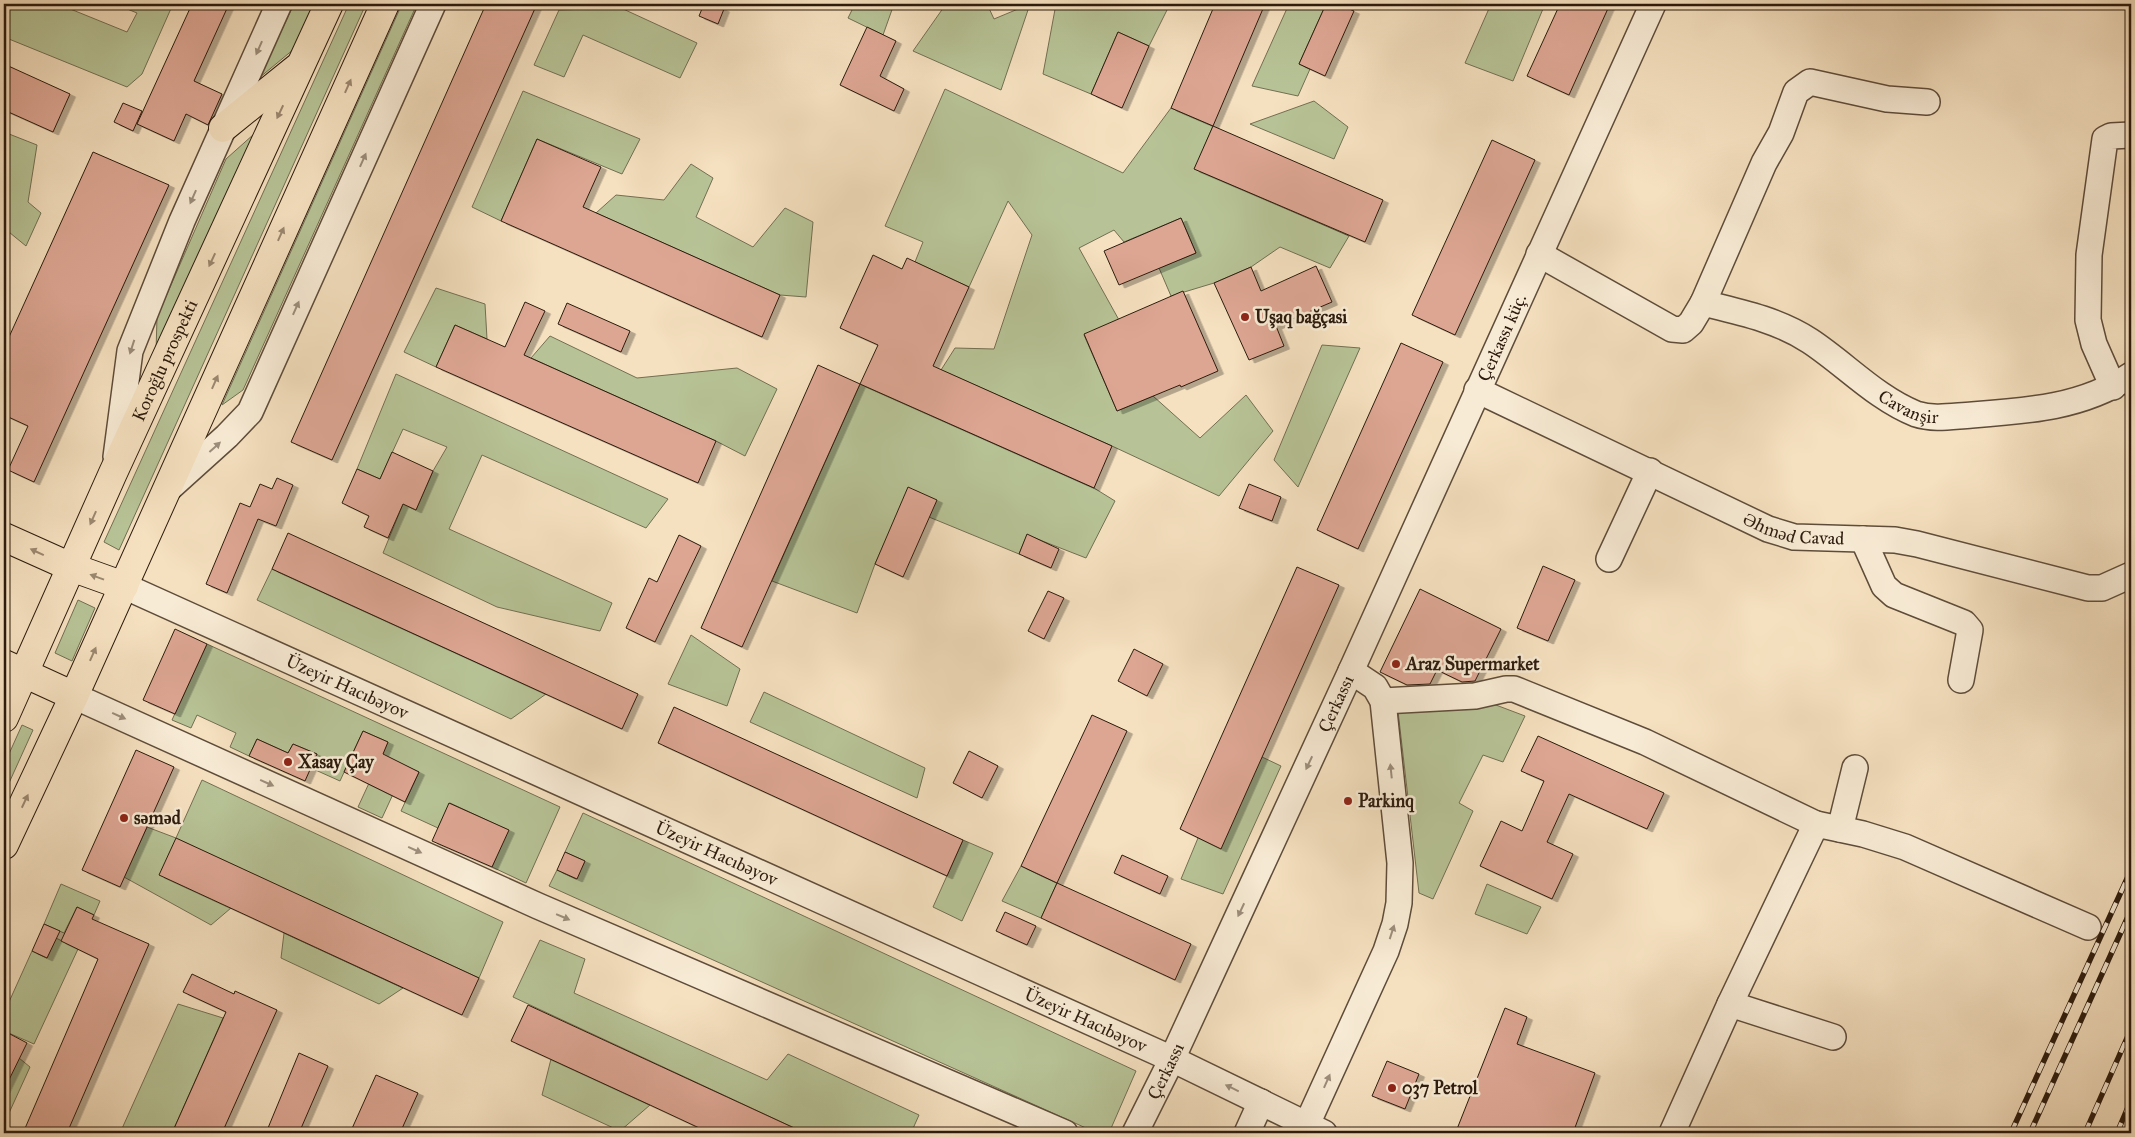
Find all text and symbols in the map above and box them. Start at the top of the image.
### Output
one-way arrow [255,41,263,55]
one-way arrow [344,79,352,93]
one-way arrow [276,105,284,119]
one-way arrow [359,153,367,167]
one-way arrow [189,190,197,204]
one-way arrow [278,227,286,241]
one-way arrow [208,252,217,267]
street label: Çerkassı küç. [1473,290,1531,385]
street label: Koroğlu prospekti [127,296,202,425]
one-way arrow [293,301,301,315]
place label: Uşaq bağçasi [1255,306,1348,329]
marker: Uşaq bağçasi [1239,311,1251,323]
one-way arrow [128,340,136,355]
one-way arrow [211,375,219,389]
street label: Cavanşir [1874,385,1939,428]
one-way arrow [209,441,222,452]
street label: Əhməd Cavad [1739,508,1845,549]
one-way arrow [89,511,97,525]
one-way arrow [30,548,44,556]
one-way arrow [89,573,104,581]
one-way arrow [90,647,98,661]
street label: Üzeyir Hacıbəyov [283,649,413,725]
place label: Araz Supermarket [1405,653,1540,676]
marker: Araz Supermarket [1390,658,1402,670]
street label: Çerkassı [1313,672,1359,736]
one-way arrow [112,713,126,721]
place label: Xasay Çay [297,751,375,774]
marker: Xasay Çay [282,756,294,768]
one-way arrow [1304,756,1312,770]
one-way arrow [1387,763,1395,779]
one-way arrow [260,780,274,788]
place label: Parkinq [1358,790,1415,813]
one-way arrow [20,794,29,809]
marker: Parkinq [1342,795,1354,807]
place label: səməd [134,807,182,829]
marker: səməd [118,812,130,824]
street label: Üzeyir Hacıbəyov [652,815,782,891]
one-way arrow [408,847,422,855]
one-way arrow [1237,903,1245,918]
one-way arrow [556,913,571,921]
one-way arrow [1389,924,1397,939]
street label: Üzeyir Hacıbəyov [1021,982,1152,1058]
street label: Çerkassı [1142,1039,1189,1103]
one-way arrow [1324,1074,1332,1088]
place label: 037 Petrol [1402,1077,1479,1100]
marker: 037 Petrol [1386,1082,1398,1094]
one-way arrow [1225,1084,1239,1092]

